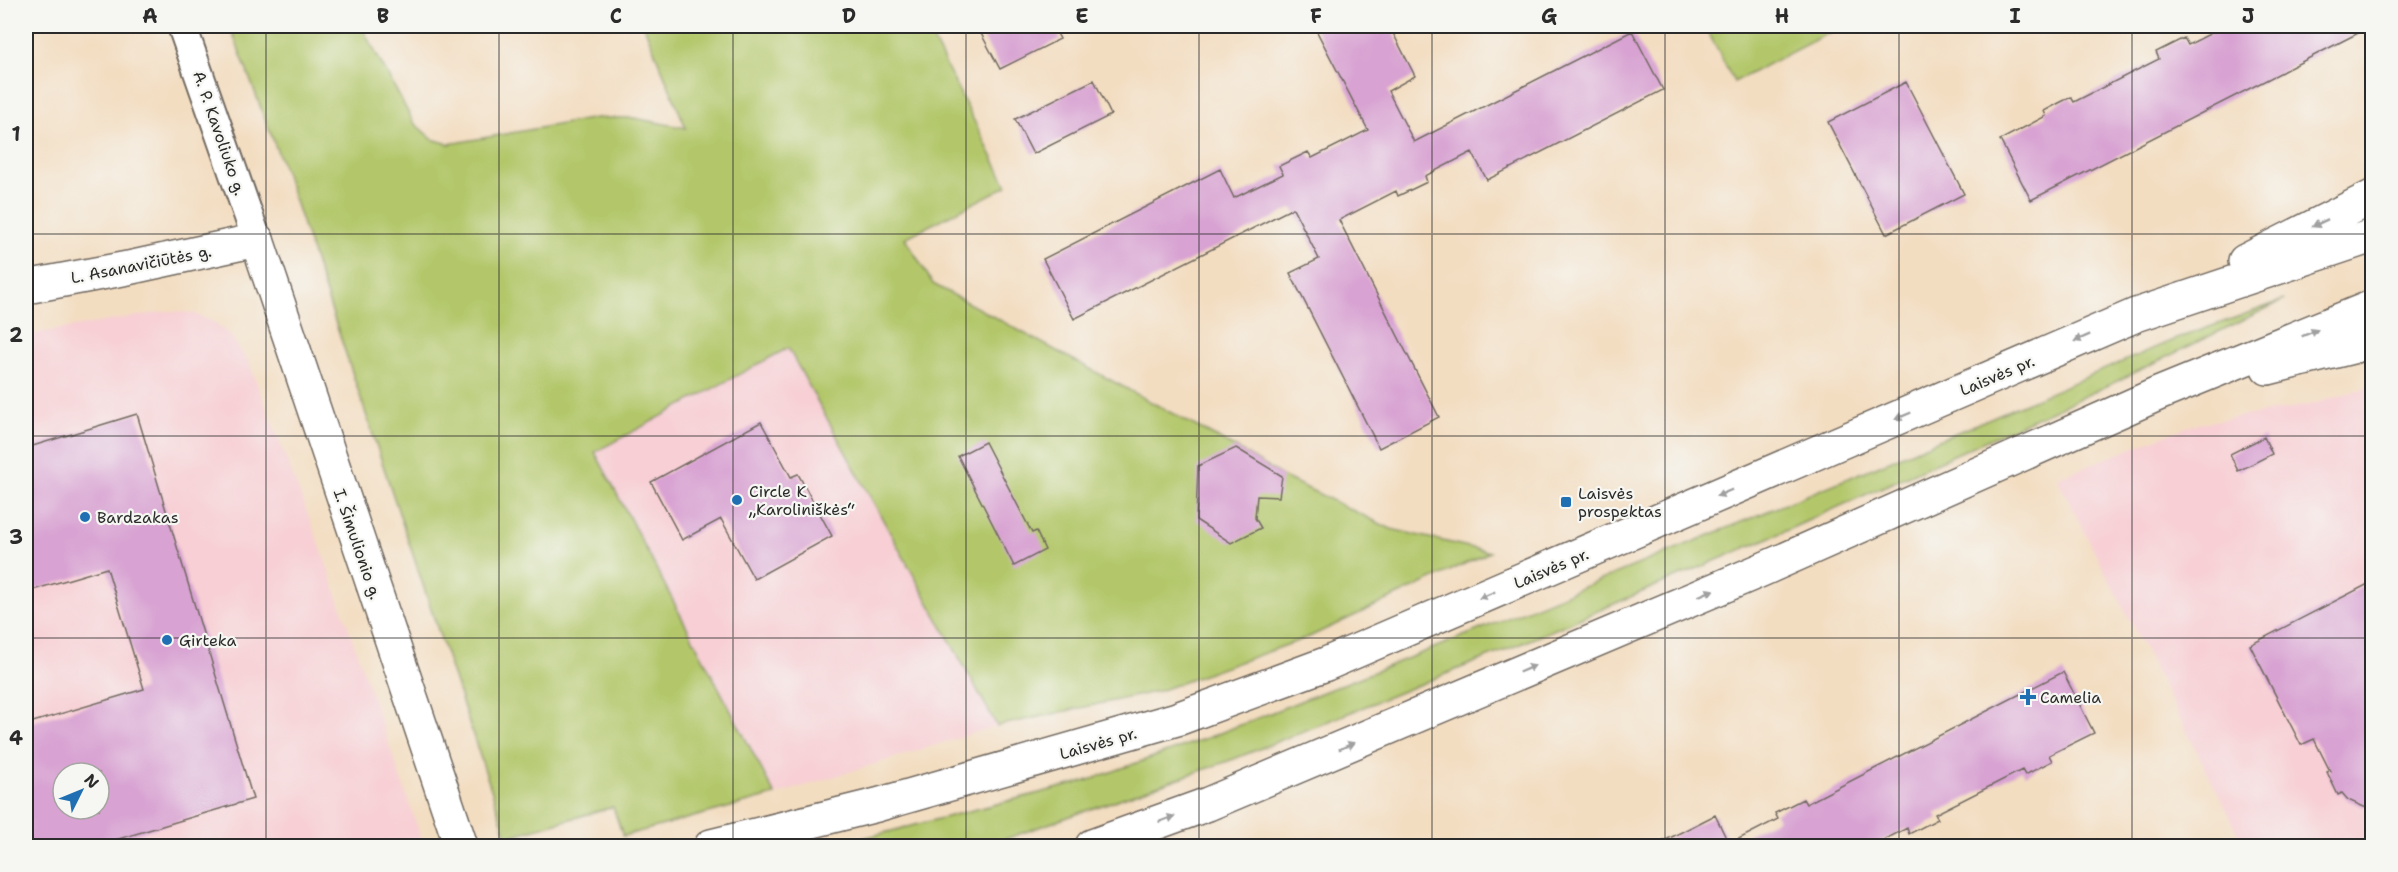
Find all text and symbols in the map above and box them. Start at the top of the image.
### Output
text: A [142,3,158,29]
text: B [377,3,389,29]
text: C [610,3,622,29]
text: D [842,3,856,29]
text: E [1075,3,1089,29]
text: F [1310,3,1322,29]
text: G [1541,3,1557,29]
text: H [1775,3,1789,29]
text: I [2009,3,2021,29]
text: J [2242,3,2255,29]
street label: A. P. Kavoliuko g. [188,68,251,198]
text: 1 [11,121,21,147]
one-way arrow [2312,219,2329,228]
street label: L. Asanavičiūtės g. [69,241,213,288]
text: 2 [9,322,23,348]
one-way arrow [2301,328,2319,337]
one-way arrow [2073,334,2091,344]
street label: Laisvės pr. [1957,350,2038,401]
one-way arrow [1894,412,1912,421]
place label: Circle K „Karoliniškės“ [748,481,855,520]
place label: Laisvės prospektas [1578,483,1662,522]
street label: I. Šimulionio g. [329,486,386,602]
one-way arrow [1715,489,1733,498]
marker: Circle K „Karoliniškės“ [730,493,744,507]
marker: Laisvės prospektas [1559,495,1573,509]
place label: Bardzakas [97,507,179,528]
marker: Bardzakas [78,510,92,524]
text: 3 [9,524,23,550]
street label: Laisvės pr. [1511,543,1592,594]
one-way arrow [1698,589,1715,598]
one-way arrow [1478,591,1496,600]
place label: Girteka [179,630,237,651]
marker: Girteka [160,633,174,647]
one-way arrow [1518,664,1536,674]
place label: Camelia [2040,687,2101,708]
marker: Camelia [2021,690,2035,704]
street label: Laisvės pr. [1057,722,1139,764]
text: 4 [9,725,23,751]
one-way arrow [1339,741,1356,750]
north arrow [51,761,111,821]
text: N [80,769,104,793]
one-way arrow [1158,814,1176,824]

